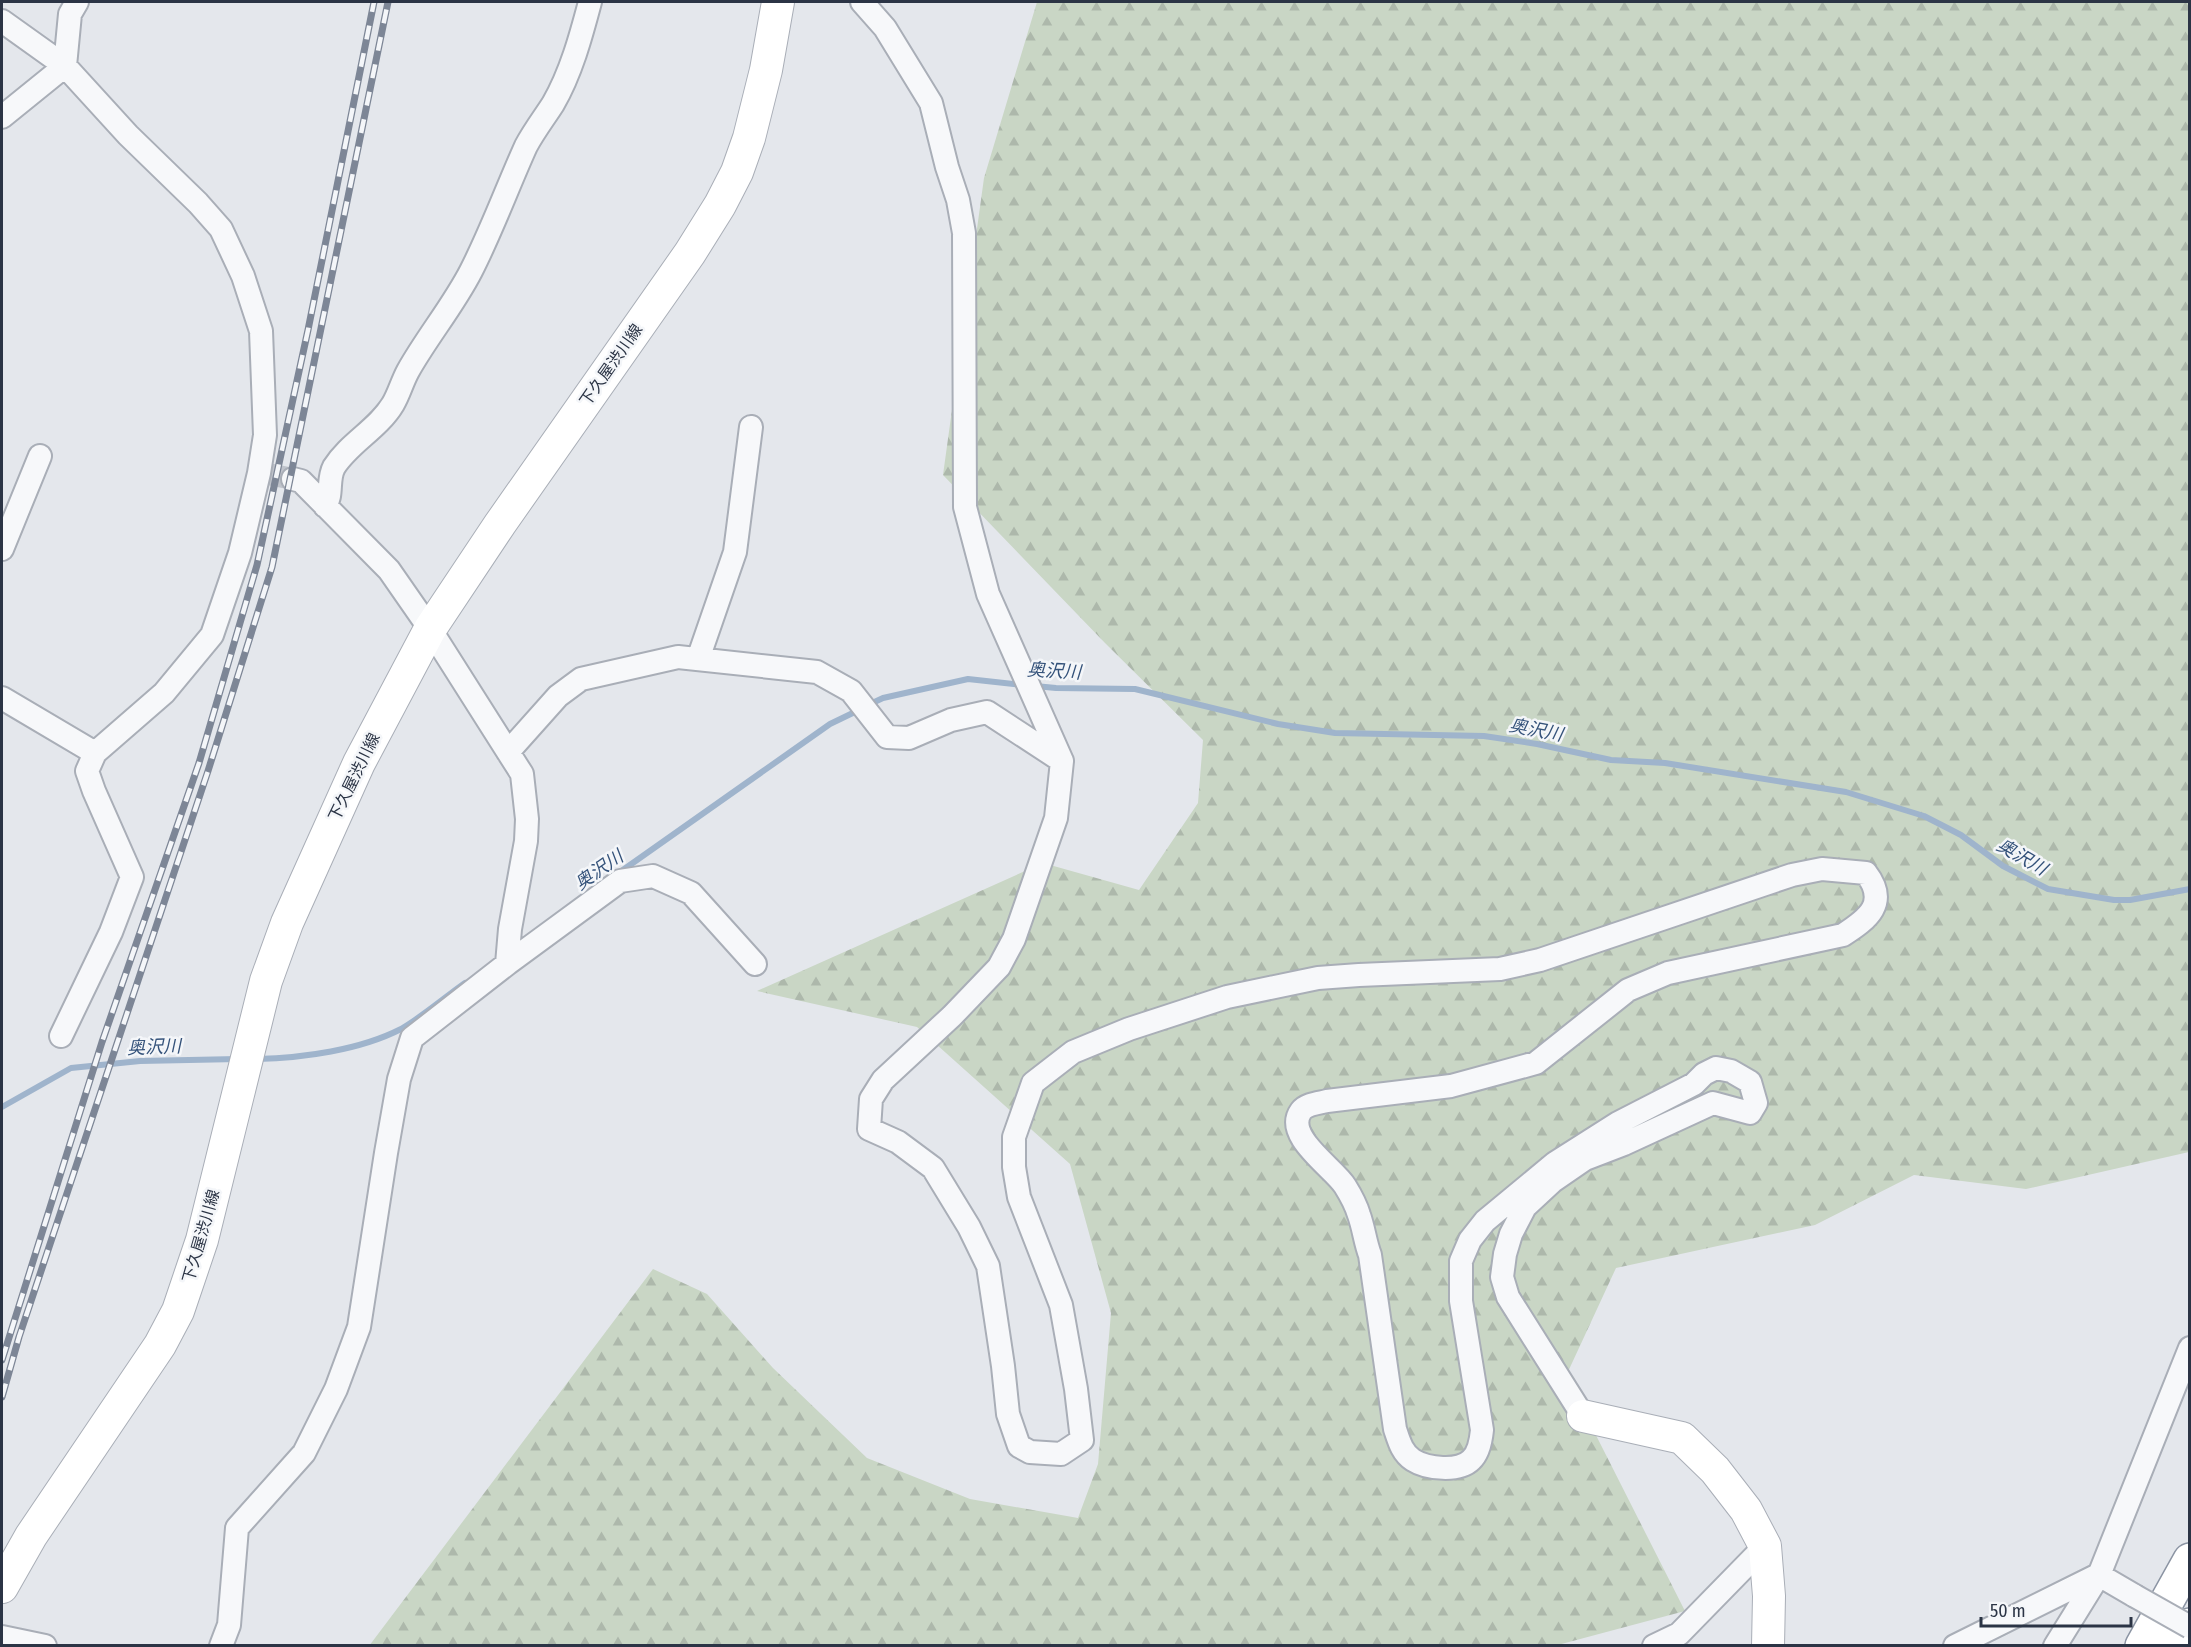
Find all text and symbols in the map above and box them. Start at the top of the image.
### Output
street label: 下久屋渋川線 [576,320,646,410]
water label: 奥沢川 [1026,659,1084,684]
water label: 奥沢川 [1507,714,1567,746]
street label: 下久屋渋川線 [324,730,384,824]
water label: 奥沢川 [1993,834,2053,881]
water label: 奥沢川 [571,844,629,894]
water label: 奥沢川 [127,1035,183,1059]
street label: 下久屋渋川線 [179,1187,223,1285]
scale bar [1981,1590,2131,1628]
text: 50 m [1990,1600,2026,1622]

